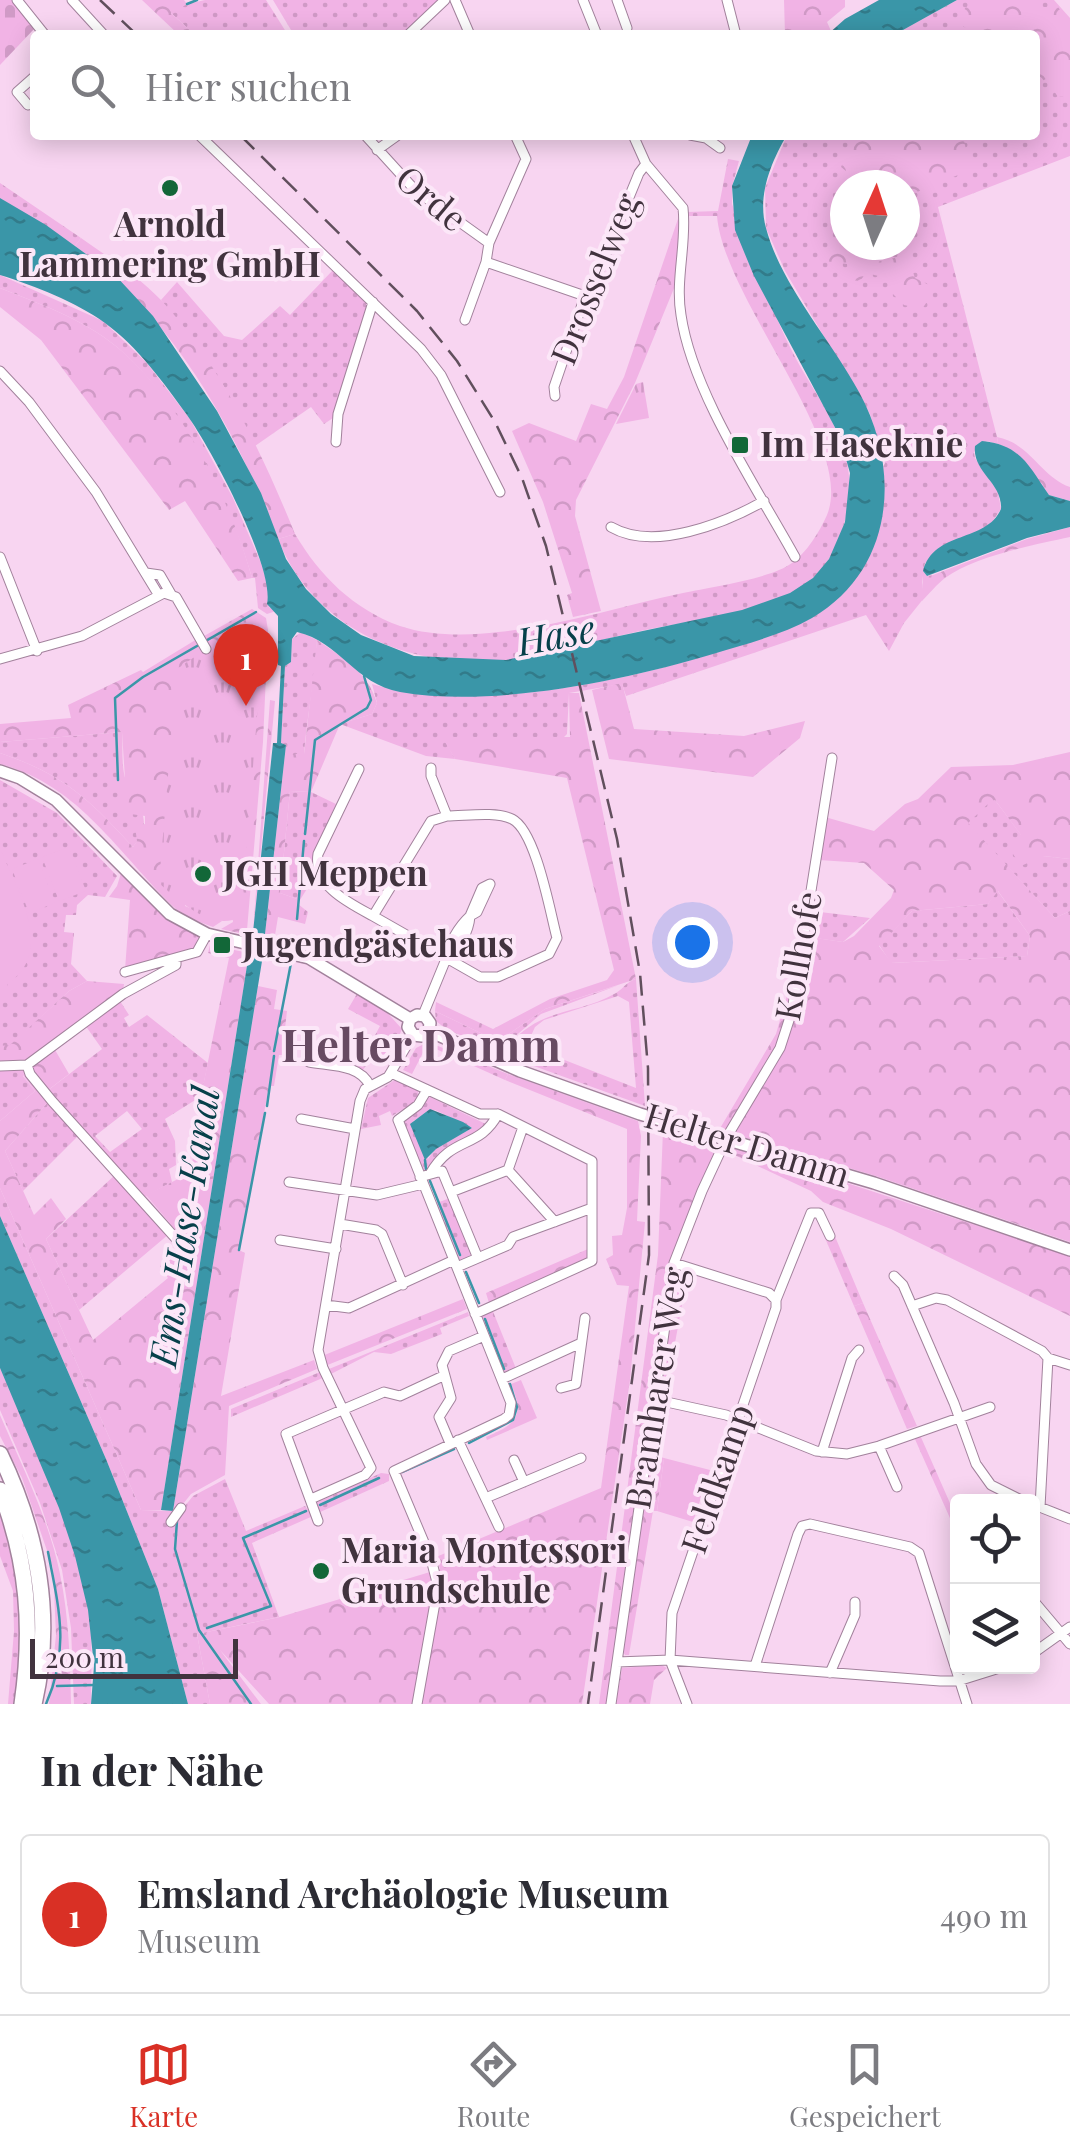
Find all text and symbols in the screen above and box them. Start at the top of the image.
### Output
search box [30,30,1040,140]
icon: search [65,58,120,113]
text: Hier suchen [145,60,352,111]
street label: Orde [387,154,478,240]
north arrow [830,170,920,260]
marker: Arnold Lammering GmbH [159,177,181,199]
street label: Drosselweg [538,185,650,371]
place label: Arnold Lammering GmbH [19,199,321,286]
place label: Im Haseknie [760,419,963,466]
marker: Im Haseknie [729,434,751,456]
water label: Hase [510,601,599,666]
pin: 1 [214,624,278,706]
place label: JGH Meppen [222,848,428,895]
marker: JGH Meppen [192,863,214,885]
street label: Kollhofe [762,887,831,1024]
your location [667,917,718,968]
place label: Jugendgästehaus [241,919,514,966]
marker: Jugendgästehaus [211,934,233,956]
district label: Helter Damm [281,1013,561,1073]
water label: Ems-Hase-Kanal [135,1082,230,1372]
street label: Helter Damm [640,1090,856,1197]
street label: Bramharer Weg [612,1263,697,1512]
street label: Feldkamp [668,1397,763,1559]
map controls [950,1494,1040,1674]
button: locate [950,1494,1040,1584]
place label: Maria Montessori Grundschule [341,1525,627,1612]
marker: Maria Montessori Grundschule [310,1560,332,1582]
button: layers [950,1584,1040,1674]
scale bar [30,1634,238,1678]
text: 200 m [45,1638,124,1675]
text: In der Nähe [40,1741,264,1797]
text: Emsland Archäologie Museum [137,1867,669,1918]
text: 1 [68,1893,81,1936]
text: 490 m [940,1893,1028,1936]
text: Museum [137,1918,261,1961]
tab: Karte [129,2037,198,2134]
tab: Route [457,2037,531,2134]
tab: Gespeichert [789,2037,941,2134]

